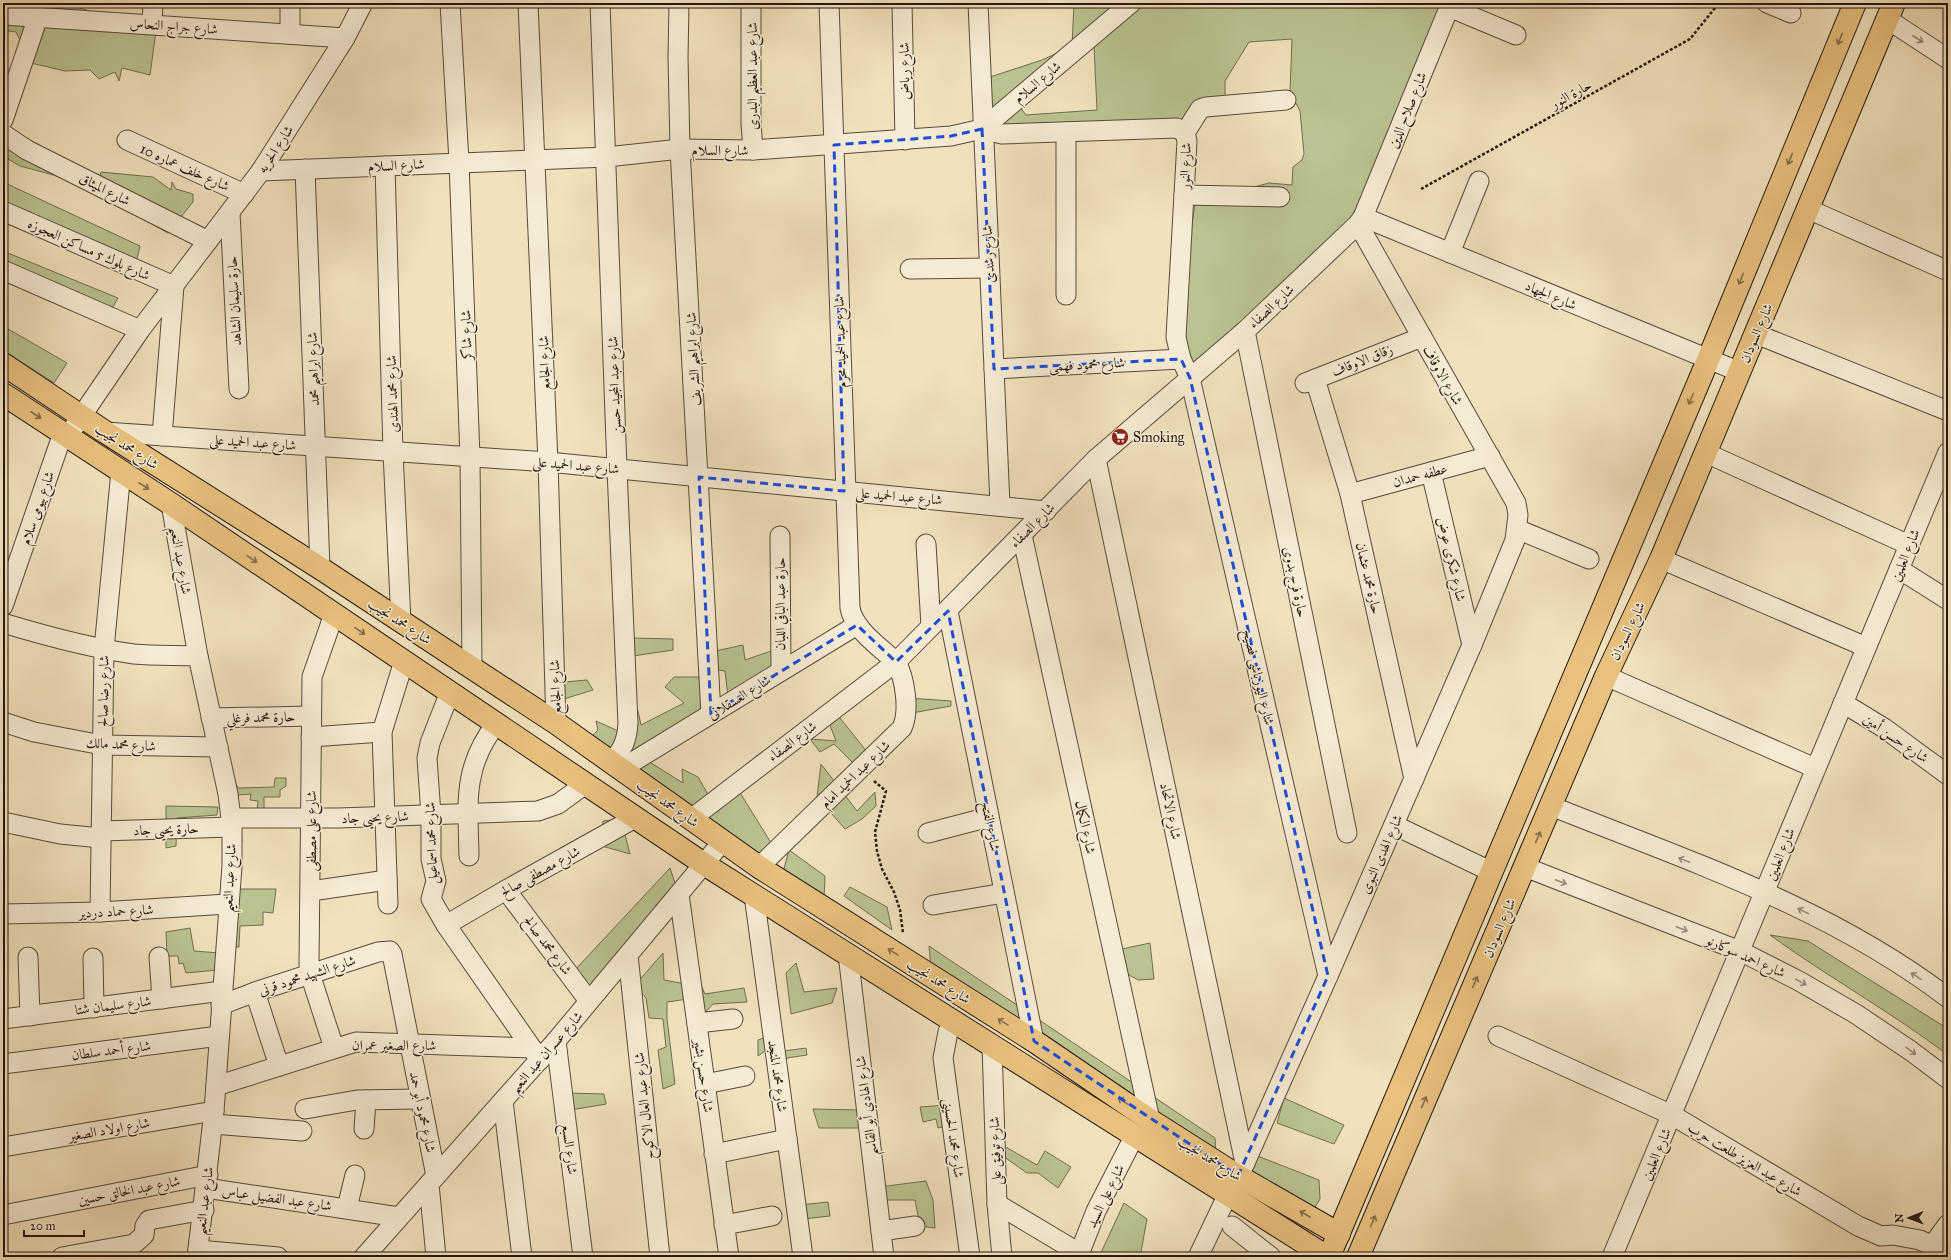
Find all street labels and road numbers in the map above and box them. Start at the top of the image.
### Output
street label: شارع جراج النحاس [129,15,219,42]
street label: شارع عبد العظيم البدرى [744,22,766,130]
street label: شارع رياض [895,42,916,100]
street label: شارع السلام [1010,58,1067,110]
street label: شارع صلاح الدين [1384,70,1434,152]
street label: حارة النور [1546,76,1595,114]
street label: شارع الحريه [254,122,300,178]
street label: شارع خلف عماره 10 [136,140,232,198]
street label: شارع السلام [692,142,748,163]
street label: شارع النور [1176,142,1198,192]
street label: شارع السلام [367,156,425,179]
street label: شارع الميثاق [75,169,133,212]
street label: شارع بلوك 5 مساكن العجوزه [24,215,153,287]
street label: شارع رشدى [978,224,1002,283]
street label: حارة سليمان الشاهد [224,256,245,346]
street label: شارع الجهاد [1521,277,1579,317]
street label: شارع الصفاء [1245,281,1300,334]
street label: شارع عبد الحميد محرم [830,296,855,388]
street label: شارع السودان [1736,301,1779,367]
street label: شارع شاكر [457,309,479,362]
street label: شارع ابراهيم الشريف [683,311,709,406]
street label: شارع ابراهيم محمد [304,331,328,406]
street label: شارع الجامع [535,335,559,391]
street label: شارع عبد المجيد حسن [604,336,628,434]
street label: زقاق الاوقاف [1329,341,1395,380]
street label: شارع الاوقاف [1416,342,1466,410]
street label: شارع محمود فهمى [1049,354,1126,378]
street label: شارع محمد الهندى [383,355,405,433]
street label: شارع محمد نجيب [90,420,162,476]
street label: شارع عبد الحميد على [209,431,297,457]
street label: شارع عبد الحميد على [532,453,620,481]
street label: عطفه حمدان [1391,460,1449,491]
street label: شارع بيومى سلام [17,469,62,549]
street label: شارع عبد الحميد على [855,484,943,512]
street label: شارع الصفاء [1006,499,1061,554]
street label: شارع شكرى عوض [1431,515,1470,604]
street label: شارع عبد النعيم [161,525,195,596]
street label: شارع العلمين [1887,526,1926,585]
street label: حارة محمد عثمان [1352,541,1385,616]
street label: حارة فرج بدوى [1276,545,1311,620]
street label: حارة عبد الباقي اللبان [772,557,792,651]
street label: شارع محمد نجيب [363,595,435,651]
street label: شارع السودان [1606,599,1652,665]
street label: شارع اليوزباشى فصيح [1235,627,1278,728]
street label: شارع رضا صالح [94,655,117,727]
street label: شارع الجامع [546,659,570,715]
street label: شارع العسقلانى [705,671,776,726]
street label: حارة محمد فرغلي [226,708,296,731]
street label: شارع حسن أمين [1858,709,1933,769]
street label: شارع الصفاء [765,718,822,768]
street label: شارع محمد مالك [85,734,156,758]
street label: شارع عبد الحميد امام [817,737,896,815]
street label: شارع محمد نجيب [632,776,702,833]
street label: شارع الاتحاد [1153,781,1185,842]
street label: شارع على مصطفى [303,790,323,872]
street label: شارع الكمال [1069,799,1099,856]
street label: شارع الفتح [973,800,1004,853]
street label: شارع محمد اسماعيل [422,801,444,884]
street label: شارع يحيى جاد [341,808,409,830]
street label: شارع الهدى النبوى [1356,812,1409,898]
street label: حارة يحيى جاد [133,820,199,842]
street label: شارع العلمين [1762,825,1801,884]
street label: شارع مصطفى صالح [497,842,585,904]
street label: شارع عبد النعيم [219,843,245,913]
street label: شارع السودان [1479,896,1522,962]
street label: شارع حماد دردير [76,901,154,925]
street label: شارع محمد صالح [517,912,575,981]
street label: شارع احمد سوكارنو [1701,931,1788,984]
street label: شارع الشهيد محمود قرنى [256,952,359,1002]
street label: شارع محمد نجيب [902,955,974,1010]
street label: شارع سليمان شتا [74,992,153,1022]
street label: شارع عسران عبد النعيم [506,1008,590,1100]
street label: شارع أحمد سلطان [70,1035,152,1067]
street label: شارع حسن بشير [687,1036,717,1114]
street label: شارع الصغير عمران [352,1037,436,1057]
street label: شارع محمد المنجد [761,1039,791,1114]
street label: شارع عبد العال الاكوح [630,1051,663,1160]
street label: شارع الهادي أبو القاسم [850,1054,886,1157]
street label: شارع محمود أبو حمد [403,1070,441,1155]
street label: شارع محمد الحسينى [937,1097,968,1180]
street label: شارع اولاد الصغير [65,1114,152,1148]
street label: شارع توفيق على [986,1116,1008,1186]
street label: شارع عبد العزيز طلعت حرب [1683,1119,1805,1203]
street label: شارع السبع [553,1123,581,1176]
street label: شارع العلمين [1638,1125,1678,1184]
street label: شارع محمد نجيب [1173,1132,1245,1187]
street label: شارع على السيد [1083,1162,1131,1232]
street label: شارع عبد النعيم [192,1166,222,1237]
street label: شارع عبد الخالق حسين [77,1172,182,1212]
street label: شارع عبد الفضيل عباس [221,1182,333,1218]

